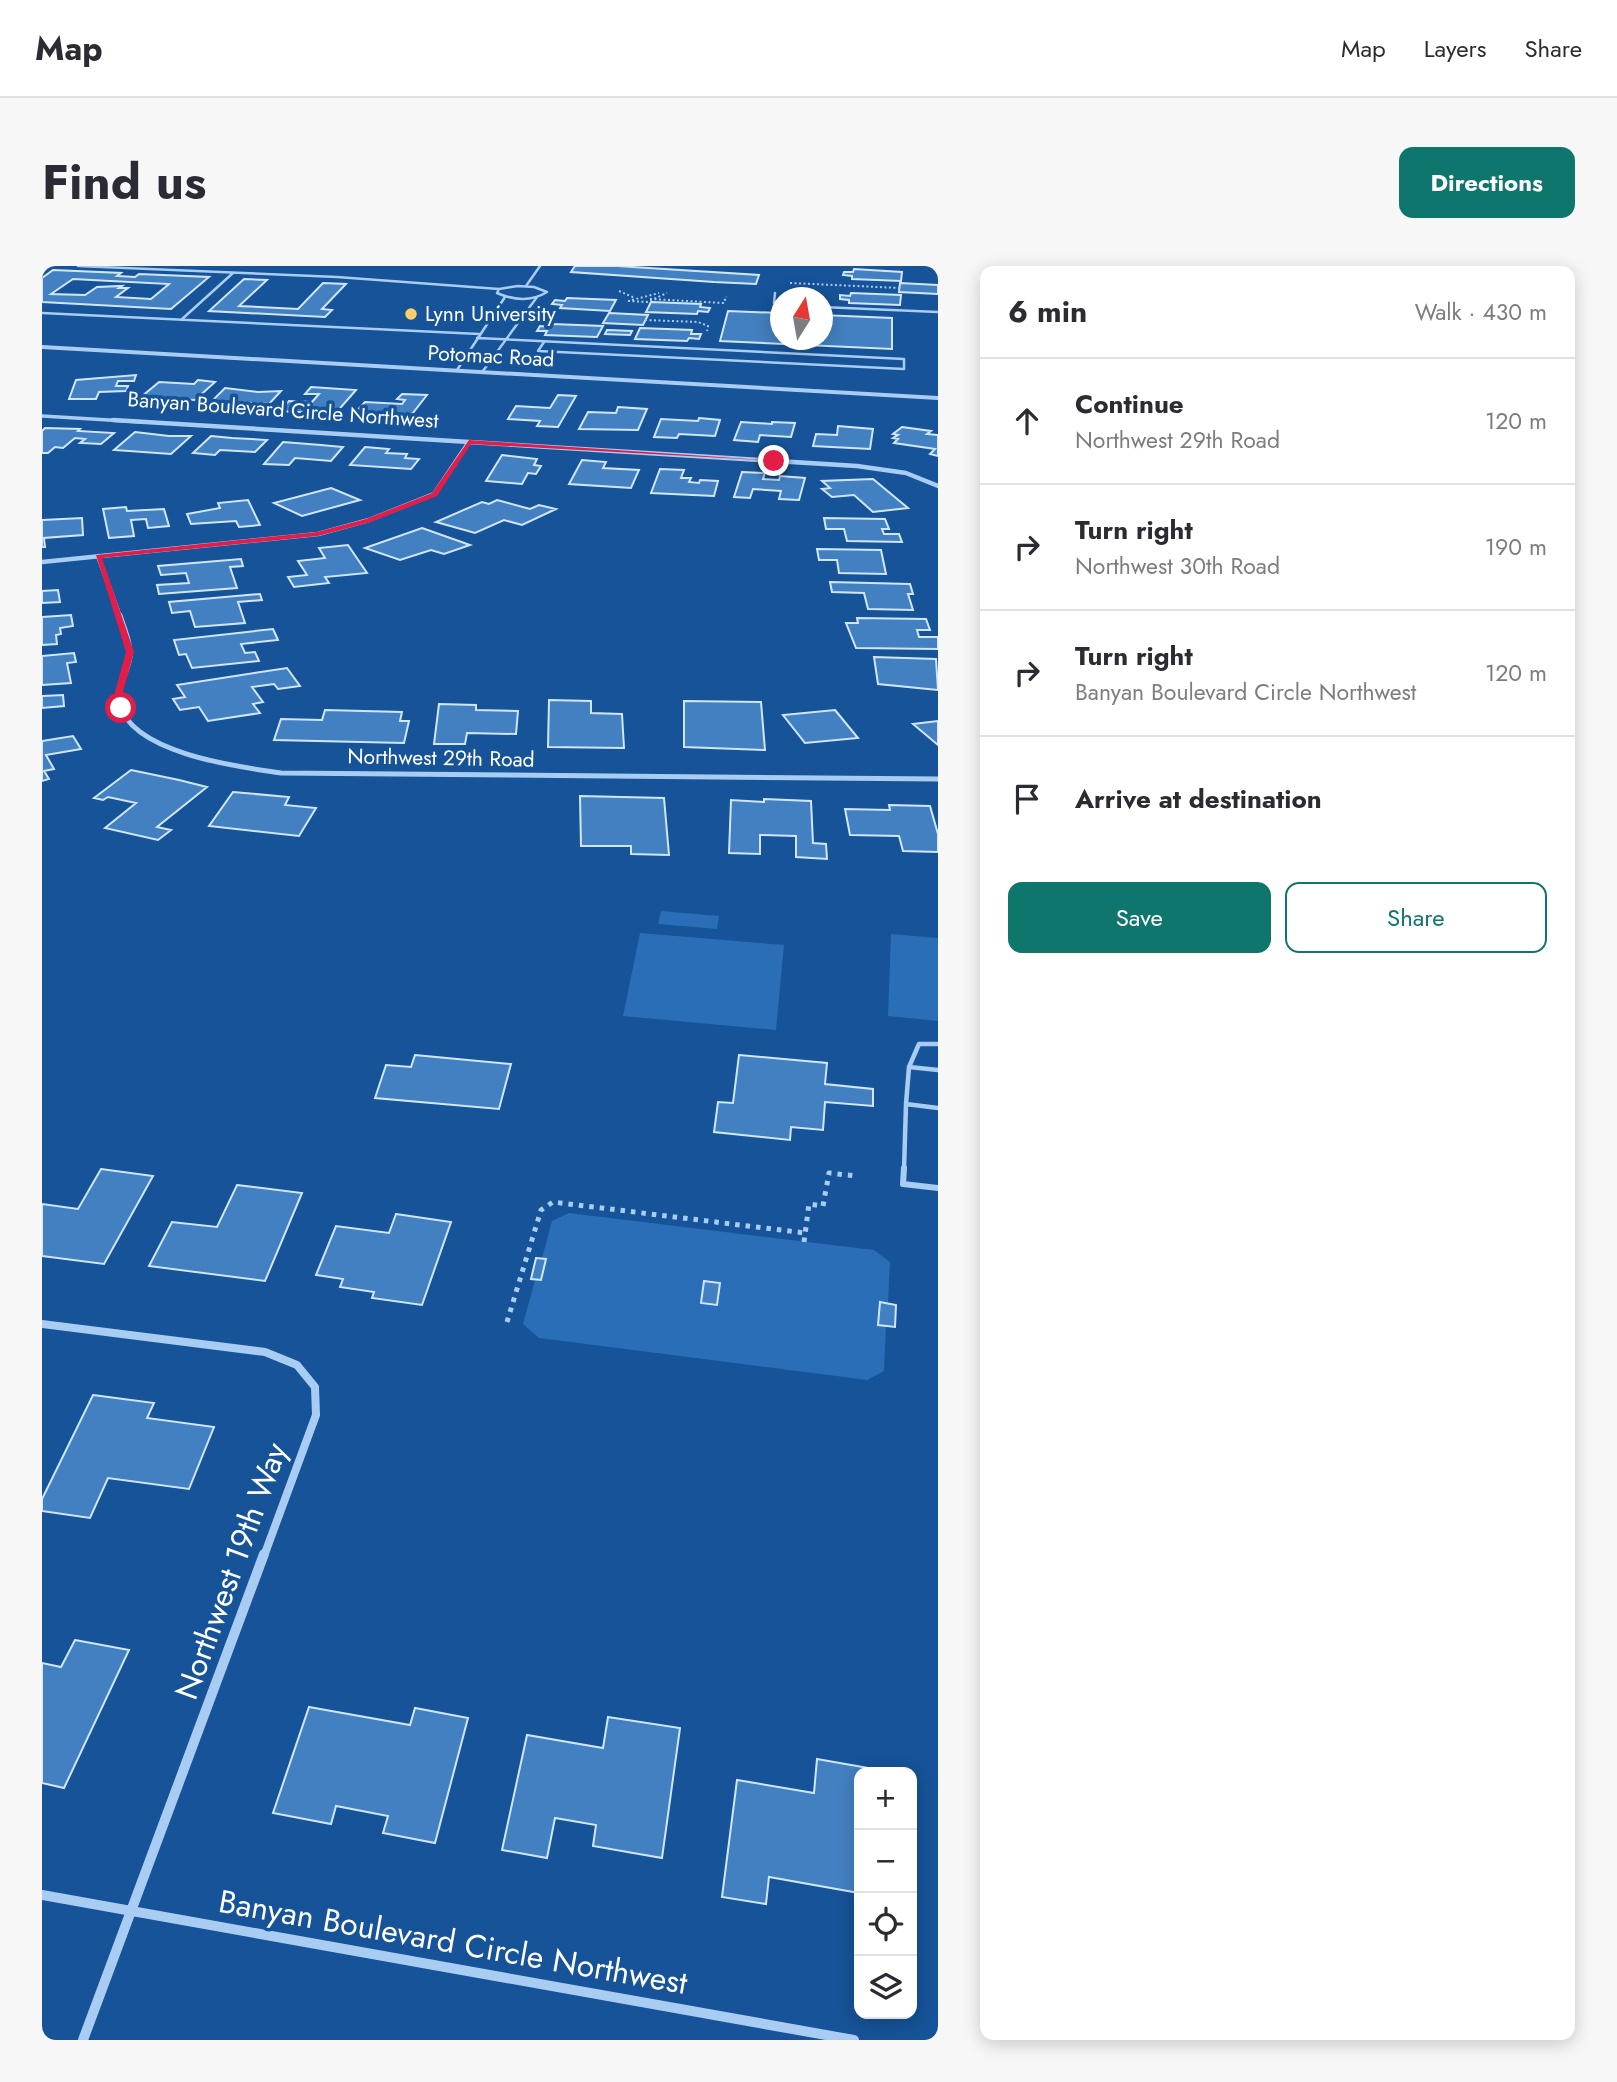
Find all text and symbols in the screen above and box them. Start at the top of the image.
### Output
text: Map [35,25,103,72]
text: Map [1341,31,1386,66]
text: Layers [1424,31,1486,66]
text: Share [1524,31,1582,66]
text: Find us [42,147,206,217]
button: Directions [1399,147,1575,218]
north arrow [770,287,833,350]
text: 6 min [1008,290,1087,333]
text: Walk · 430 m [1415,295,1547,329]
place label: Lynn University [425,299,557,329]
marker: Lynn University [403,306,419,322]
street label: Potomac Road [427,338,555,374]
street label: Banyan Boulevard Circle Northwest [126,384,440,436]
text: Continue [1075,385,1184,423]
icon: ahead [1008,402,1046,440]
text: 120 m [1485,404,1547,438]
text: Northwest 29th Road [1075,423,1280,457]
route end [758,445,789,476]
text: Turn right [1075,511,1193,549]
icon: right [1008,528,1046,566]
text: 190 m [1485,530,1547,564]
text: Northwest 30th Road [1075,549,1280,583]
text: Turn right [1075,637,1193,675]
icon: right [1008,654,1046,692]
text: 120 m [1485,656,1547,690]
text: Banyan Boulevard Circle Northwest [1075,675,1416,709]
route start [105,692,136,723]
street label: Northwest 29th Road [347,741,535,775]
icon: arrive [1008,780,1046,818]
text: Arrive at destination [1075,780,1322,818]
button: Save [1008,882,1271,953]
button: Share [1285,882,1547,953]
street label: Northwest 19th Way [163,1435,299,1706]
map controls [854,1767,917,2019]
button: + [854,1767,917,1830]
button: − [854,1830,917,1893]
street label: Banyan Boulevard Circle Northwest [215,1878,691,2006]
button: locate [854,1893,917,1956]
button: layers [854,1956,917,2019]

